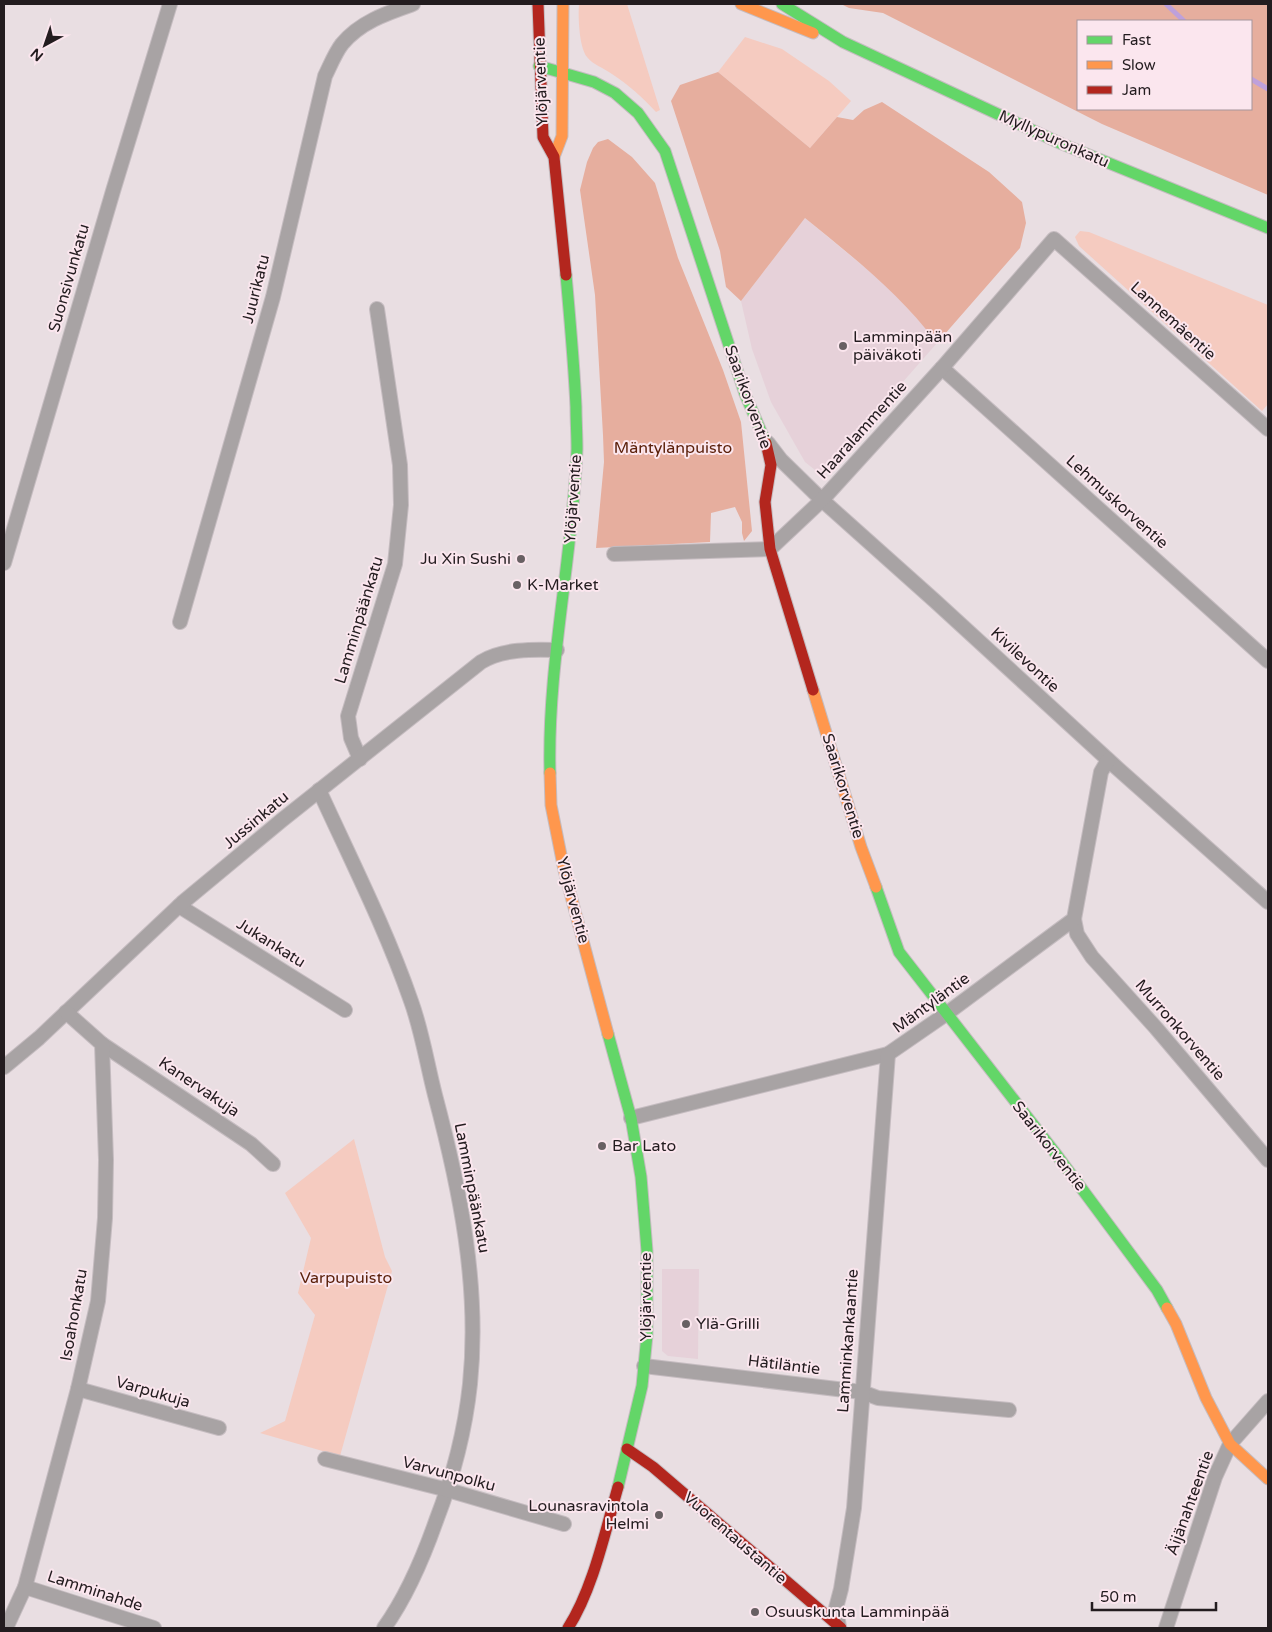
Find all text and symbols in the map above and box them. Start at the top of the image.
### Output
north arrow [20,20,70,70]
legend [1077,20,1252,110]
text: Fast [1122,31,1152,49]
street label: Ylöjärventie [529,37,553,127]
text: N [27,44,47,65]
text: Slow [1122,56,1156,74]
text: Jam [1122,81,1151,99]
street label: Myllypuronkatu [996,106,1112,172]
street label: Suonsivunkatu [44,222,94,334]
street label: Juurikatu [238,252,274,326]
street label: Lannemäentie [1126,277,1220,365]
place label: Lamminpään päiväkoti [853,327,952,365]
marker: Lamminpään päiväkoti [837,340,849,352]
street label: Saarikorventie [720,343,776,451]
street label: Haaralammentie [813,377,911,483]
park label: Mäntylänpuisto [614,438,732,458]
street label: Lehmuskorventie [1062,451,1172,553]
street label: Ylöjärventie [560,454,586,544]
place label: Ju Xin Sushi [420,549,511,569]
marker: Ju Xin Sushi [515,553,527,565]
street label: Lamminpäänkatu [330,554,388,686]
place label: K-Market [527,575,599,595]
marker: K-Market [511,579,523,591]
street label: Kivilevontie [986,623,1064,697]
street label: Saarikorventie [818,731,868,841]
street label: Jussinkatu [219,787,293,853]
street label: Ylöjärventie [552,854,594,946]
street label: Jukankatu [233,914,309,972]
street label: Mäntyläntie [889,968,973,1038]
street label: Murronkorventie [1131,975,1229,1085]
street label: Kanervakuja [155,1053,243,1121]
street label: Saarikorventie [1008,1097,1090,1195]
street label: Lamminpäänkatu [450,1121,494,1255]
place label: Bar Lato [612,1136,676,1156]
marker: Bar Lato [596,1140,608,1152]
street label: Ylöjärventie [636,1252,656,1342]
street label: Isoahonkatu [56,1267,92,1363]
park label: Varpupuisto [300,1268,392,1288]
street label: Lamminkankaantie [833,1269,863,1413]
place label: Ylä-Grilli [696,1314,760,1334]
marker: Ylä-Grilli [680,1318,692,1330]
street label: Hätiläntie [747,1351,821,1379]
street label: Varpukuja [113,1372,193,1412]
street label: Äijänahteentie [1162,1448,1218,1558]
street label: Varvunpolku [400,1452,498,1496]
street label: Vuorentaustantie [679,1488,791,1588]
place label: Lounasravintola Helmi [528,1496,649,1534]
marker: Lounasravintola Helmi [653,1509,665,1521]
street label: Lamminahde [45,1566,145,1616]
scale bar [1092,1580,1216,1612]
text: 50 m [1100,1588,1137,1606]
place label: Osuuskunta Lamminpää [765,1602,949,1622]
marker: Osuuskunta Lamminpää [749,1606,761,1618]

